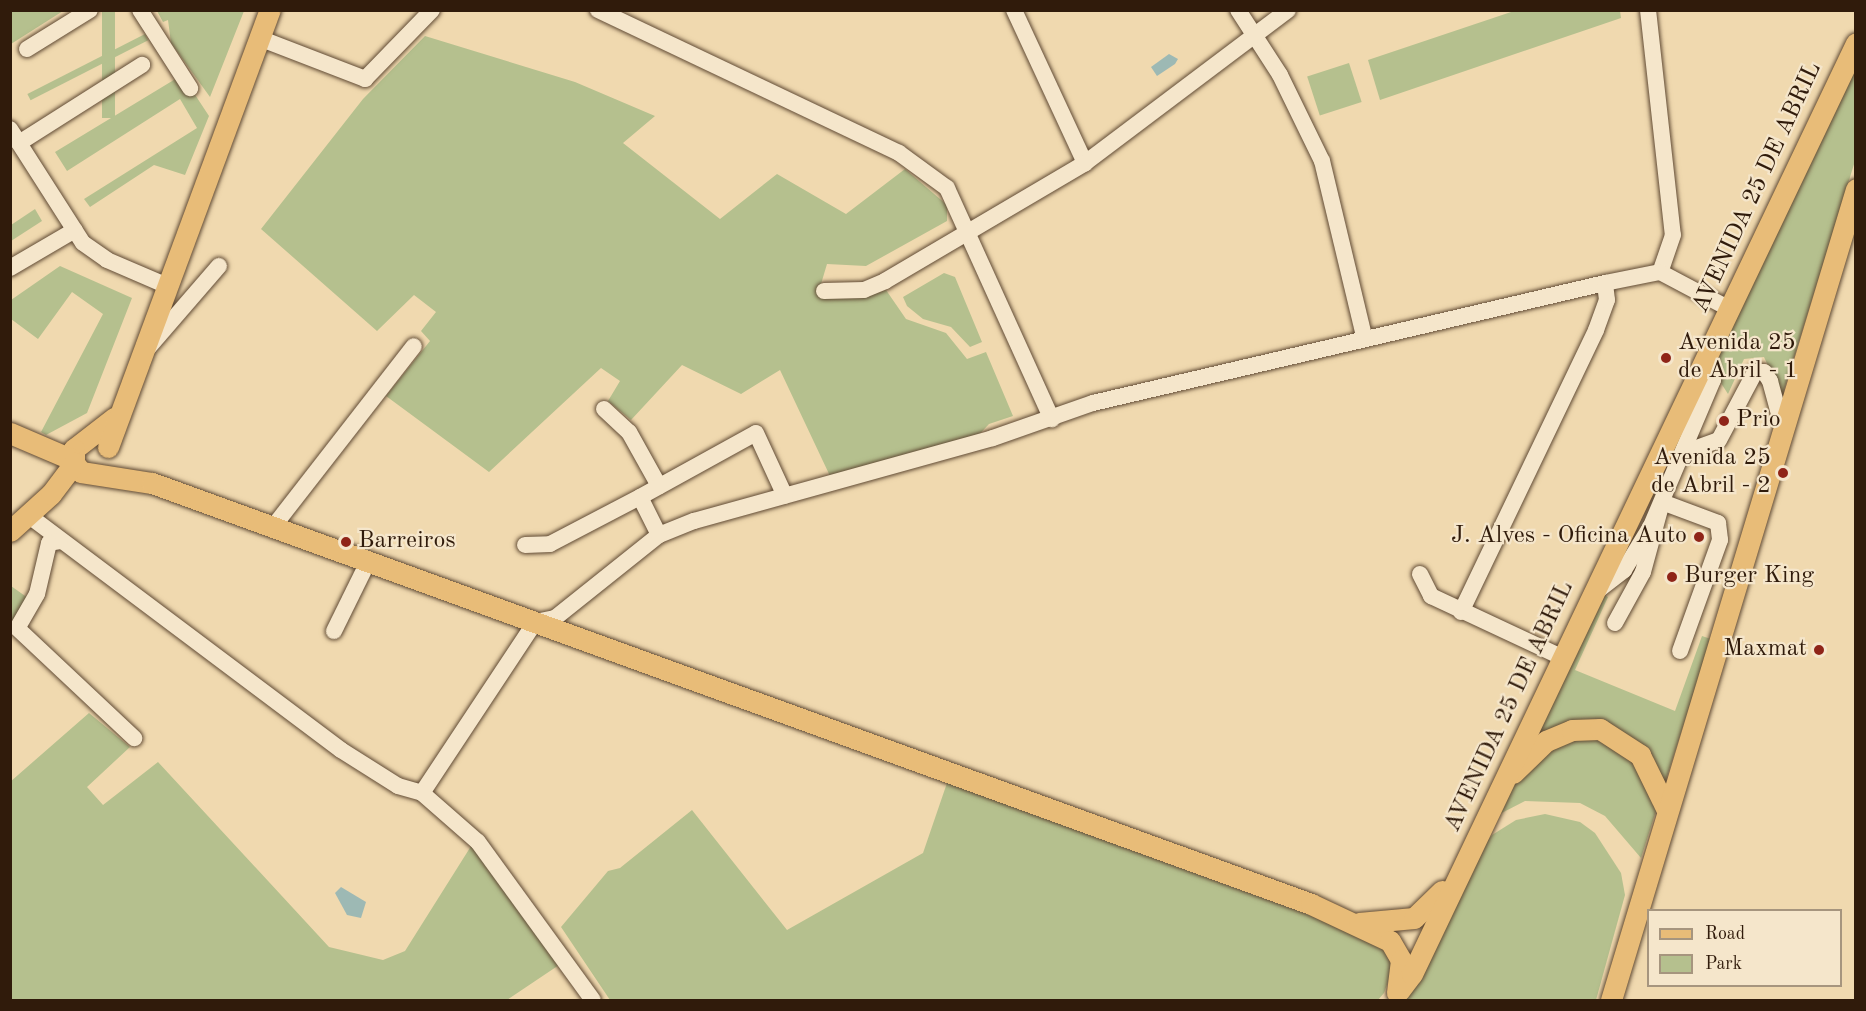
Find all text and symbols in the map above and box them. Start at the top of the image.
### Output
street label: AVENIDA 25 DE ABRIL [1687,58,1829,318]
place label: Avenida 25 de Abril - 1 [1678,330,1798,386]
marker: Avenida 25 de Abril - 1 [1659,351,1673,365]
place label: Prio [1736,407,1781,435]
marker: Prio [1717,414,1731,428]
place label: Avenida 25 de Abril - 2 [1651,445,1771,501]
marker: Avenida 25 de Abril - 2 [1776,466,1790,480]
place label: J. Alves - Oficina Auto [1451,523,1687,551]
place label: Barreiros [358,528,456,556]
marker: J. Alves - Oficina Auto [1692,530,1706,544]
marker: Barreiros [339,535,353,549]
place label: Burger King [1684,563,1814,591]
marker: Burger King [1665,570,1679,584]
street label: AVENIDA 25 DE ABRIL [1439,577,1581,837]
place label: Maxmat [1723,636,1807,664]
marker: Maxmat [1812,643,1826,657]
legend [1647,909,1842,987]
text: Road [1705,925,1745,943]
text: Park [1705,955,1742,973]

